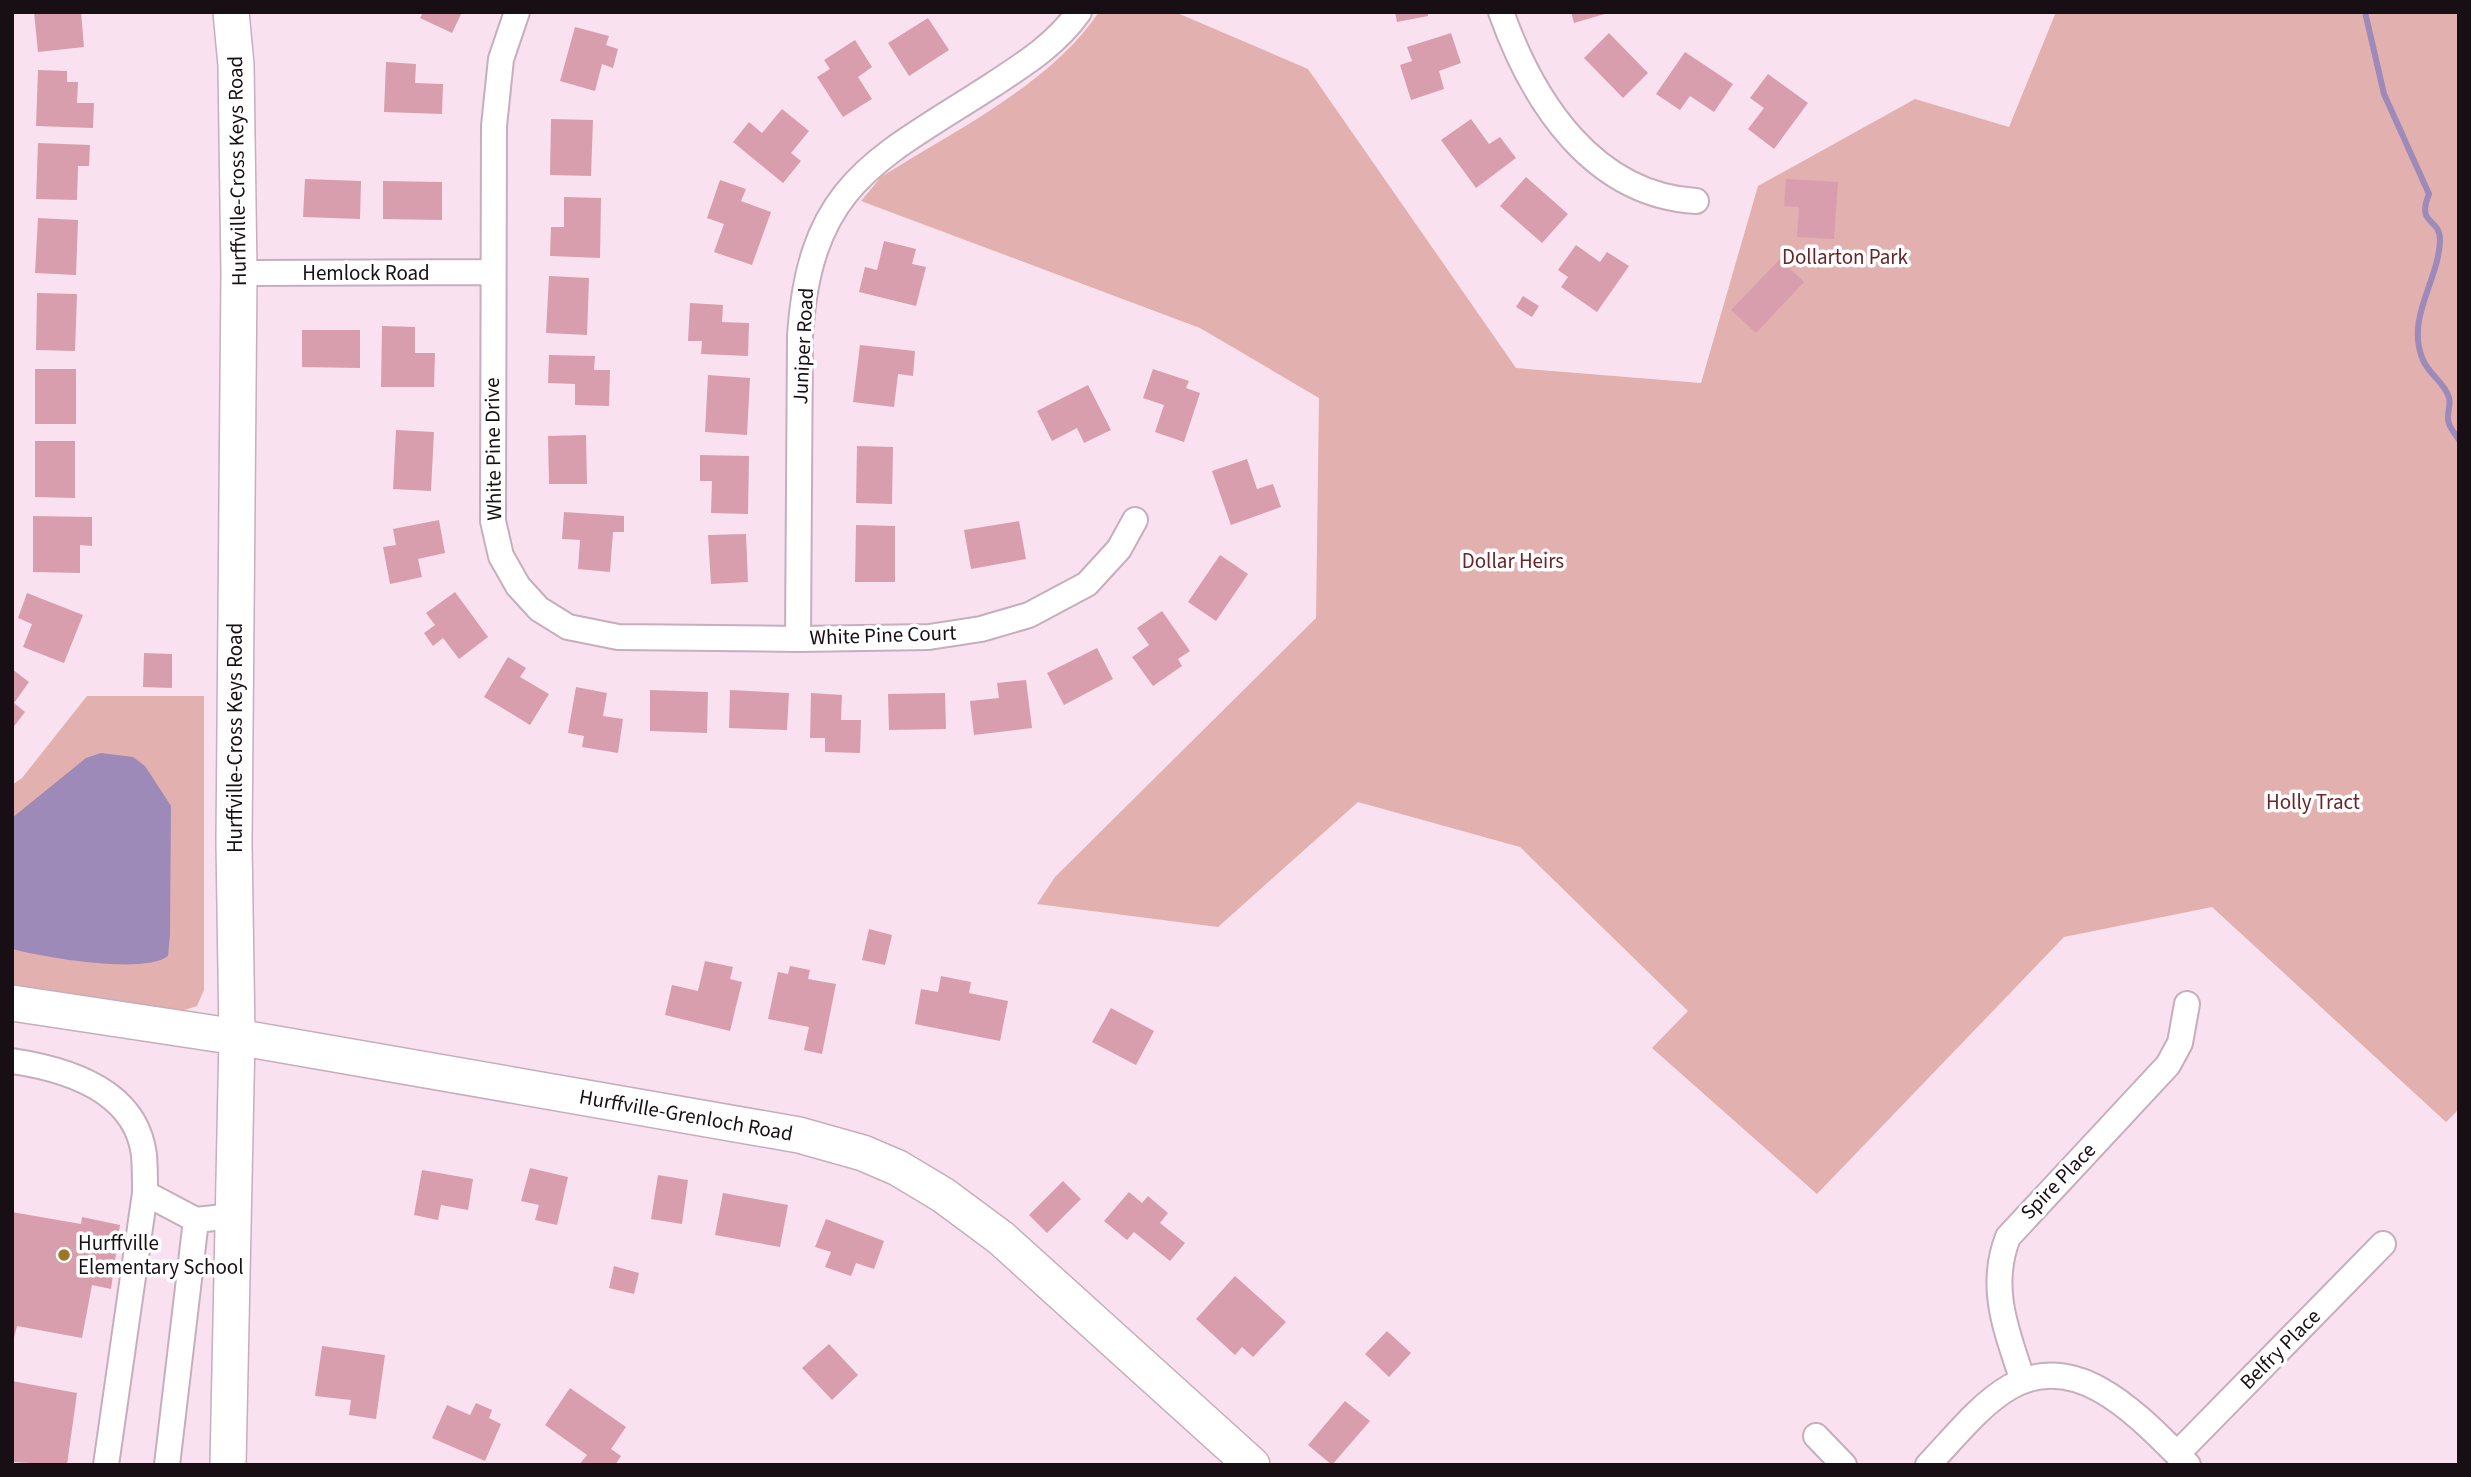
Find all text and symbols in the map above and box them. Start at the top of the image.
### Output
street label: Hurffville-Cross Keys Road [220,56,254,286]
park label: Dollarton Park [1782,242,1909,272]
street label: Hemlock Road [302,258,430,288]
street label: Juniper Road [785,287,821,405]
street label: White Pine Drive [477,377,509,521]
park label: Dollar Heirs [1462,546,1564,576]
street label: White Pine Court [809,617,957,653]
street label: Hurffville-Cross Keys Road [220,623,250,853]
park label: Holly Tract [2266,787,2360,817]
street label: Hurffville-Grenloch Road [577,1081,795,1149]
street label: Spire Place [2013,1136,2103,1226]
place label: Hurffville Elementary School [78,1228,244,1282]
marker: Hurffville Elementary School [56,1247,72,1263]
street label: Belfry Place [2233,1302,2327,1396]

